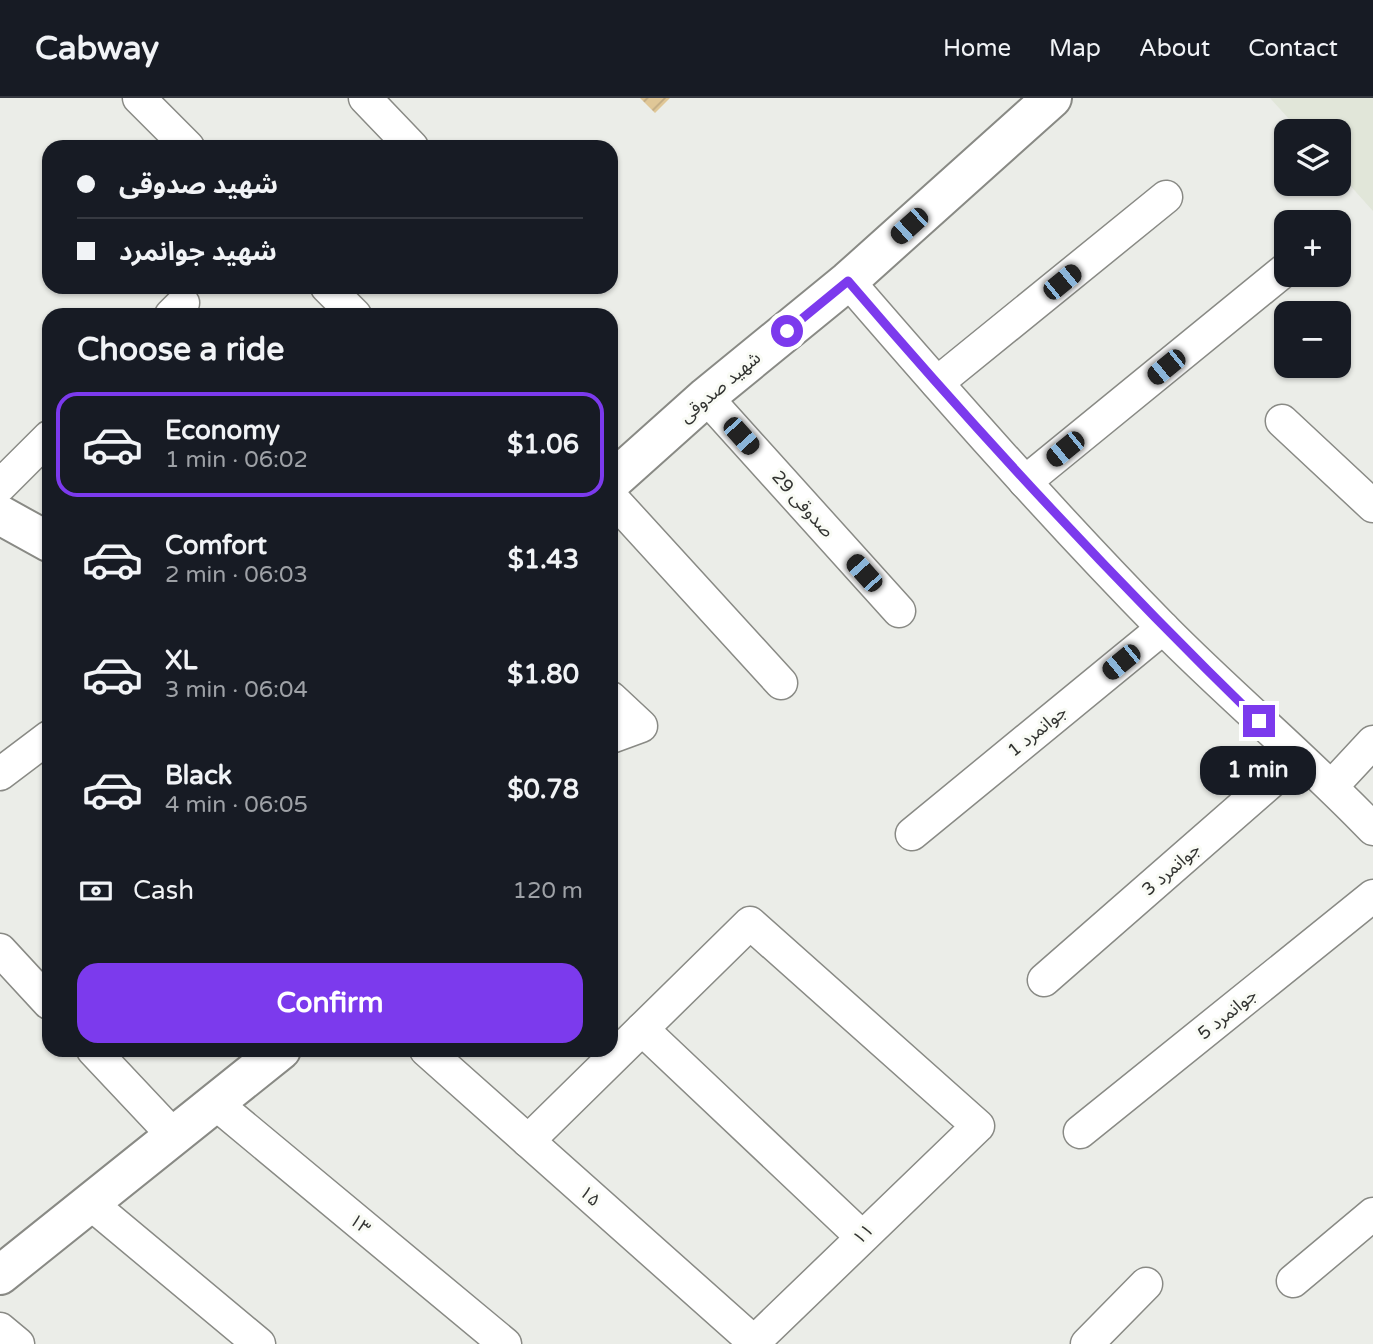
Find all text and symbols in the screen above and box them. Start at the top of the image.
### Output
text: Cabway [35,29,159,68]
text: Home [943,34,1011,63]
text: Map [1049,34,1101,63]
text: About [1139,34,1210,63]
text: Contact [1248,34,1338,63]
map controls [1274,119,1351,378]
button: layers [1274,119,1351,196]
text: شهید صدوقی [119,169,278,200]
car [887,204,932,248]
button: + [1274,210,1351,287]
text: شهید جوانمرد [119,236,277,267]
car [1040,261,1085,303]
button: − [1274,301,1351,378]
route start [771,315,803,347]
text: Choose a ride [77,331,284,369]
car [1144,346,1189,388]
street label: شهید صدوقی [675,347,765,427]
icon: car [81,413,144,476]
car [720,413,763,459]
text: Economy [165,415,280,446]
car [1043,428,1088,470]
text: $1.06 [507,429,579,460]
text: 1 min · 06:02 [165,446,308,474]
street label: صدوقی 29 [767,466,839,542]
icon: car [81,528,144,591]
text: Comfort [165,530,267,561]
text: $1.43 [508,544,579,575]
car [843,550,886,596]
text: 2 min · 06:03 [165,561,308,589]
car [1099,641,1144,683]
icon: car [81,643,144,706]
text: XL [165,645,197,676]
text: $1.80 [507,659,579,690]
text: 3 min · 06:04 [165,676,308,704]
street label: جوانمرد 1 [1003,700,1071,762]
route end [1243,705,1275,737]
callout: 1 min [1201,746,1317,794]
text: 1 min [1227,756,1289,784]
icon: car [81,758,144,821]
text: Black [165,760,232,791]
text: $0.78 [507,774,579,805]
text: 4 min · 06:05 [165,791,308,819]
street label: جوانمرد 3 [1137,838,1205,900]
icon: cash [77,872,115,910]
text: Cash [133,875,194,906]
text: 120 m [513,877,583,905]
button: Confirm [77,963,583,1043]
street label: جوانمرد 5 [1193,983,1261,1045]
street label: ۱۵ [575,1181,605,1211]
street label: ۱۳ [345,1209,375,1239]
street label: ۱۱ [848,1219,878,1249]

